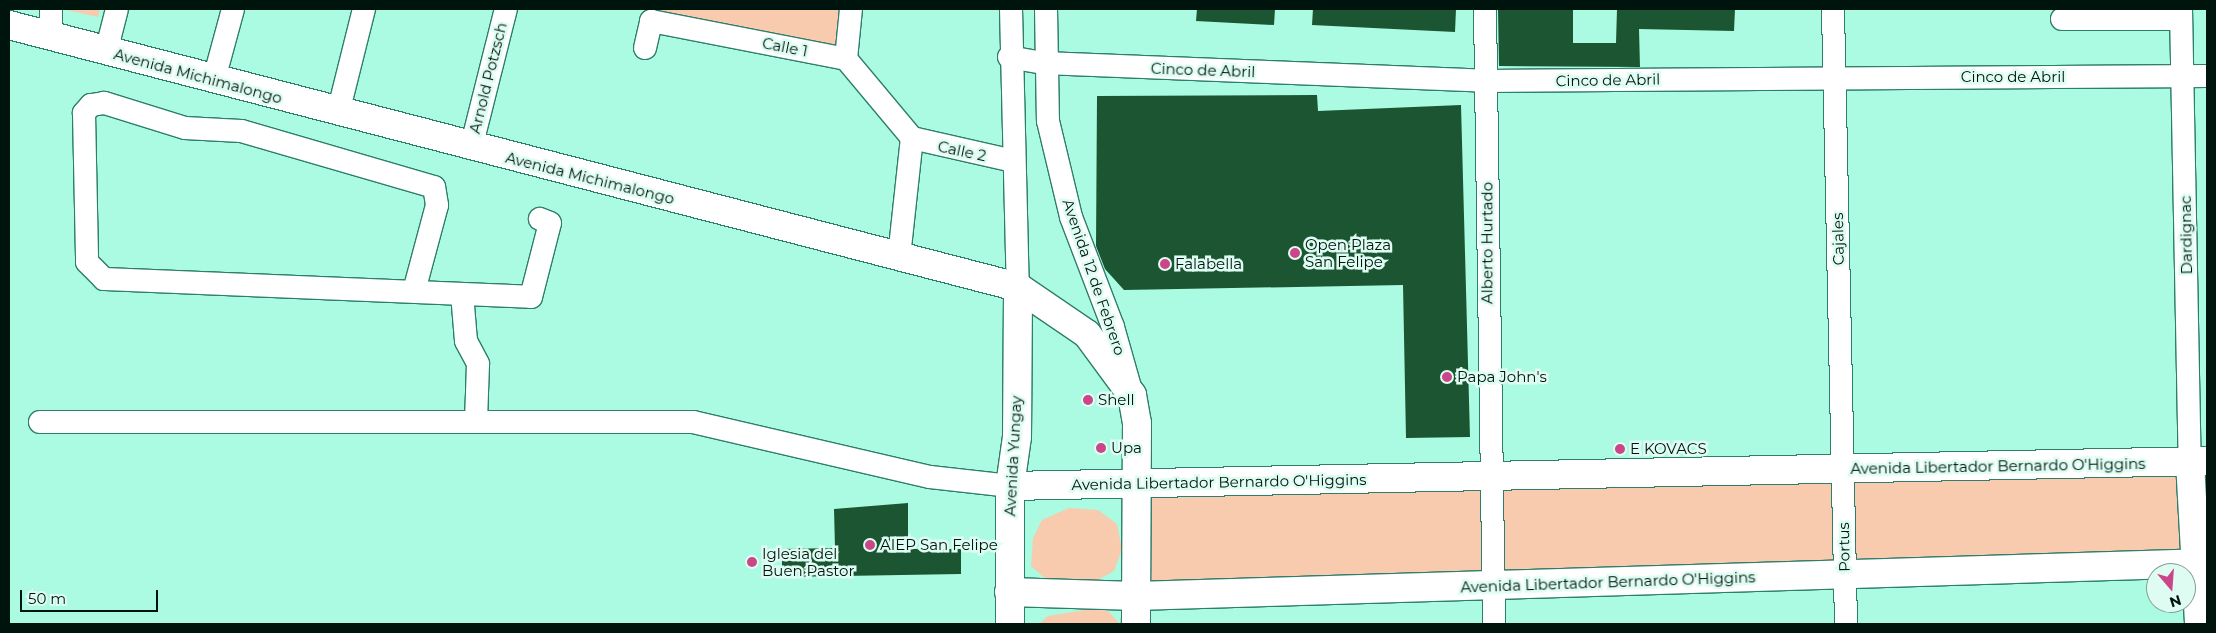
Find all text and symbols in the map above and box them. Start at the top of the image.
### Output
street label: Arnold Potzsch [465,21,511,135]
street label: Calle 1 [761,34,809,60]
street label: Avenida Michimalongo [112,45,284,107]
street label: Cinco de Abril [1150,59,1256,81]
street label: Cinco de Abril [1961,68,2065,86]
street label: Cinco de Abril [1556,70,1660,90]
street label: Calle 2 [936,137,988,165]
street label: Avenida Michimalongo [504,148,676,208]
street label: Alberto Hurtado [1478,182,1496,304]
street label: Dardignac [2176,195,2196,275]
street label: Avenida 12 de Febrero [1059,197,1129,357]
street label: Cajales [1829,212,1847,266]
place label: Open Plaza San Felipe [1305,235,1391,270]
marker: Open Plaza San Felipe [1289,247,1301,259]
place label: Falabella [1175,255,1242,273]
marker: Falabella [1159,258,1171,270]
place label: Papa John's [1457,368,1547,386]
marker: Papa John's [1441,371,1453,383]
place label: Shell [1098,391,1134,409]
marker: Shell [1082,394,1094,406]
street label: Avenida Yungay [1001,395,1025,517]
place label: Upa [1111,439,1142,457]
place label: E KOVACS [1630,440,1707,458]
marker: Upa [1095,442,1107,454]
marker: E KOVACS [1614,443,1626,455]
street label: Avenida Libertador Bernardo O'Higgins [1850,454,2146,478]
street label: Avenida Libertador Bernardo O'Higgins [1071,470,1367,494]
street label: Portus [1835,522,1853,572]
place label: AIEP San Felipe [880,536,998,554]
marker: AIEP San Felipe [864,539,876,551]
place label: Iglesia del Buen Pastor [762,544,854,579]
marker: Iglesia del Buen Pastor [746,556,758,568]
north arrow [2146,563,2196,613]
street label: Avenida Libertador Bernardo O'Higgins [1460,568,1756,596]
scale bar [22,580,160,612]
text: 50 m [28,589,66,608]
text: N [2167,591,2183,612]

